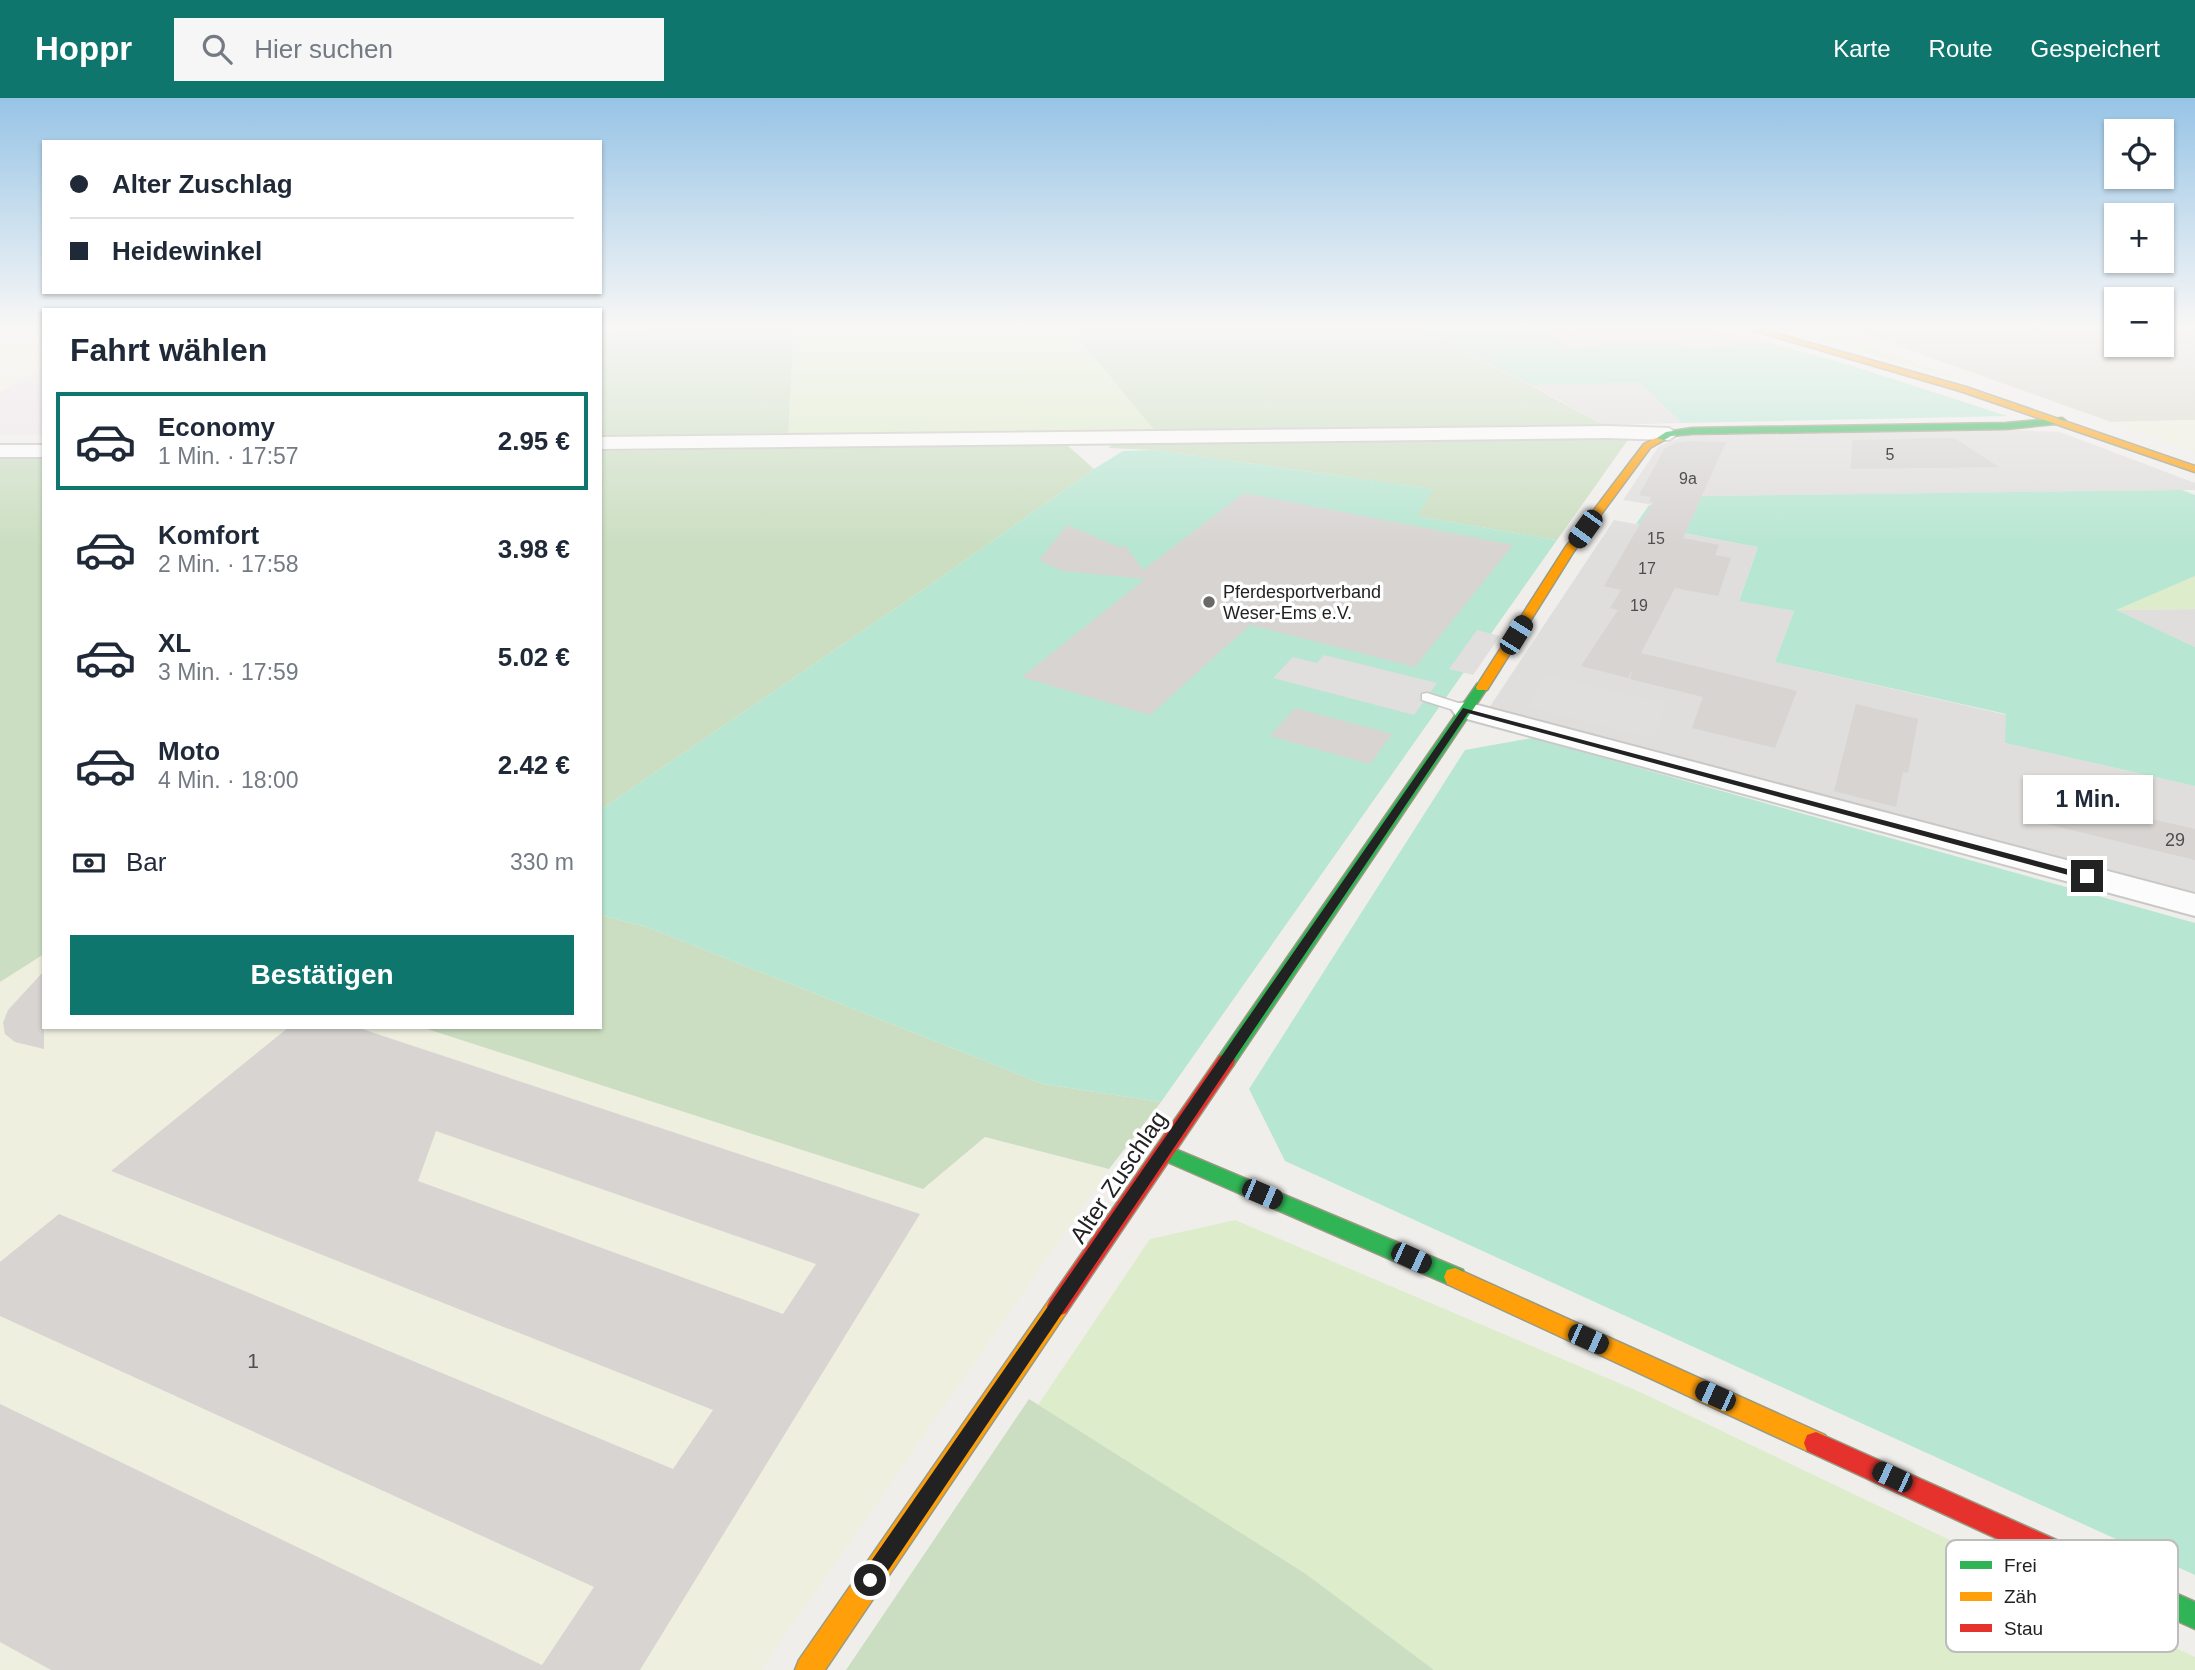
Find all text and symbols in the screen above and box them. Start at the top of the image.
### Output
search box [174,18,664,81]
text: Hoppr [35,30,132,67]
icon: search [198,30,236,68]
text: Hier suchen [254,34,393,64]
text: Karte [1833,35,1891,62]
text: Route [1929,35,1993,62]
text: Gespeichert [2031,35,2160,62]
map controls [2104,119,2174,357]
button: locate [2104,119,2174,189]
text: Alter Zuschlag [112,169,293,199]
button: + [2104,203,2174,273]
text: Heidewinkel [112,236,262,266]
button: − [2104,287,2174,357]
text: Fahrt wählen [70,332,267,368]
icon: car [74,410,137,473]
text: Economy [158,412,275,442]
text: 2.95 € [498,426,570,456]
text: 1 Min. · 17:57 [158,443,299,469]
house number: 5 [1886,446,1895,463]
house number: 9a [1679,470,1697,487]
car [1565,506,1606,552]
icon: car [74,518,137,581]
text: Komfort [158,520,259,550]
house number: 15 [1647,530,1665,547]
text: 3.98 € [498,534,570,564]
text: 2 Min. · 17:58 [158,551,299,577]
house number: 17 [1638,560,1656,577]
place label: Pferdesportverband Weser-Ems e.V. [1223,582,1381,623]
marker: Pferdesportverband Weser-Ems e.V. [1201,594,1217,610]
house number: 19 [1630,597,1648,614]
car [1496,612,1537,658]
icon: car [74,626,137,689]
text: XL [158,628,191,658]
text: 5.02 € [498,642,570,672]
text: 3 Min. · 17:59 [158,659,299,685]
icon: car [74,734,137,797]
text: Moto [158,736,220,766]
text: 2.42 € [498,750,570,780]
text: 4 Min. · 18:00 [158,767,299,793]
callout: 1 Min. [2022,774,2152,824]
text: 1 Min. [2055,786,2121,812]
house number: 29 [2165,830,2185,850]
icon: cash [70,844,108,882]
text: Bar [126,847,166,877]
text: 330 m [510,849,574,875]
route end [2071,860,2103,892]
button: Bestätigen [70,935,574,1015]
street label: Alter Zuschlag [1064,1106,1172,1248]
car [1239,1176,1286,1212]
car [1388,1240,1435,1276]
car [1565,1321,1612,1357]
house number: 1 [247,1349,259,1372]
car [1692,1378,1739,1414]
car [1869,1459,1916,1495]
legend [1946,1540,2178,1652]
text: Frei [2004,1555,2037,1576]
route start [854,1564,886,1596]
text: Zäh [2004,1586,2037,1607]
text: Stau [2004,1618,2043,1639]

